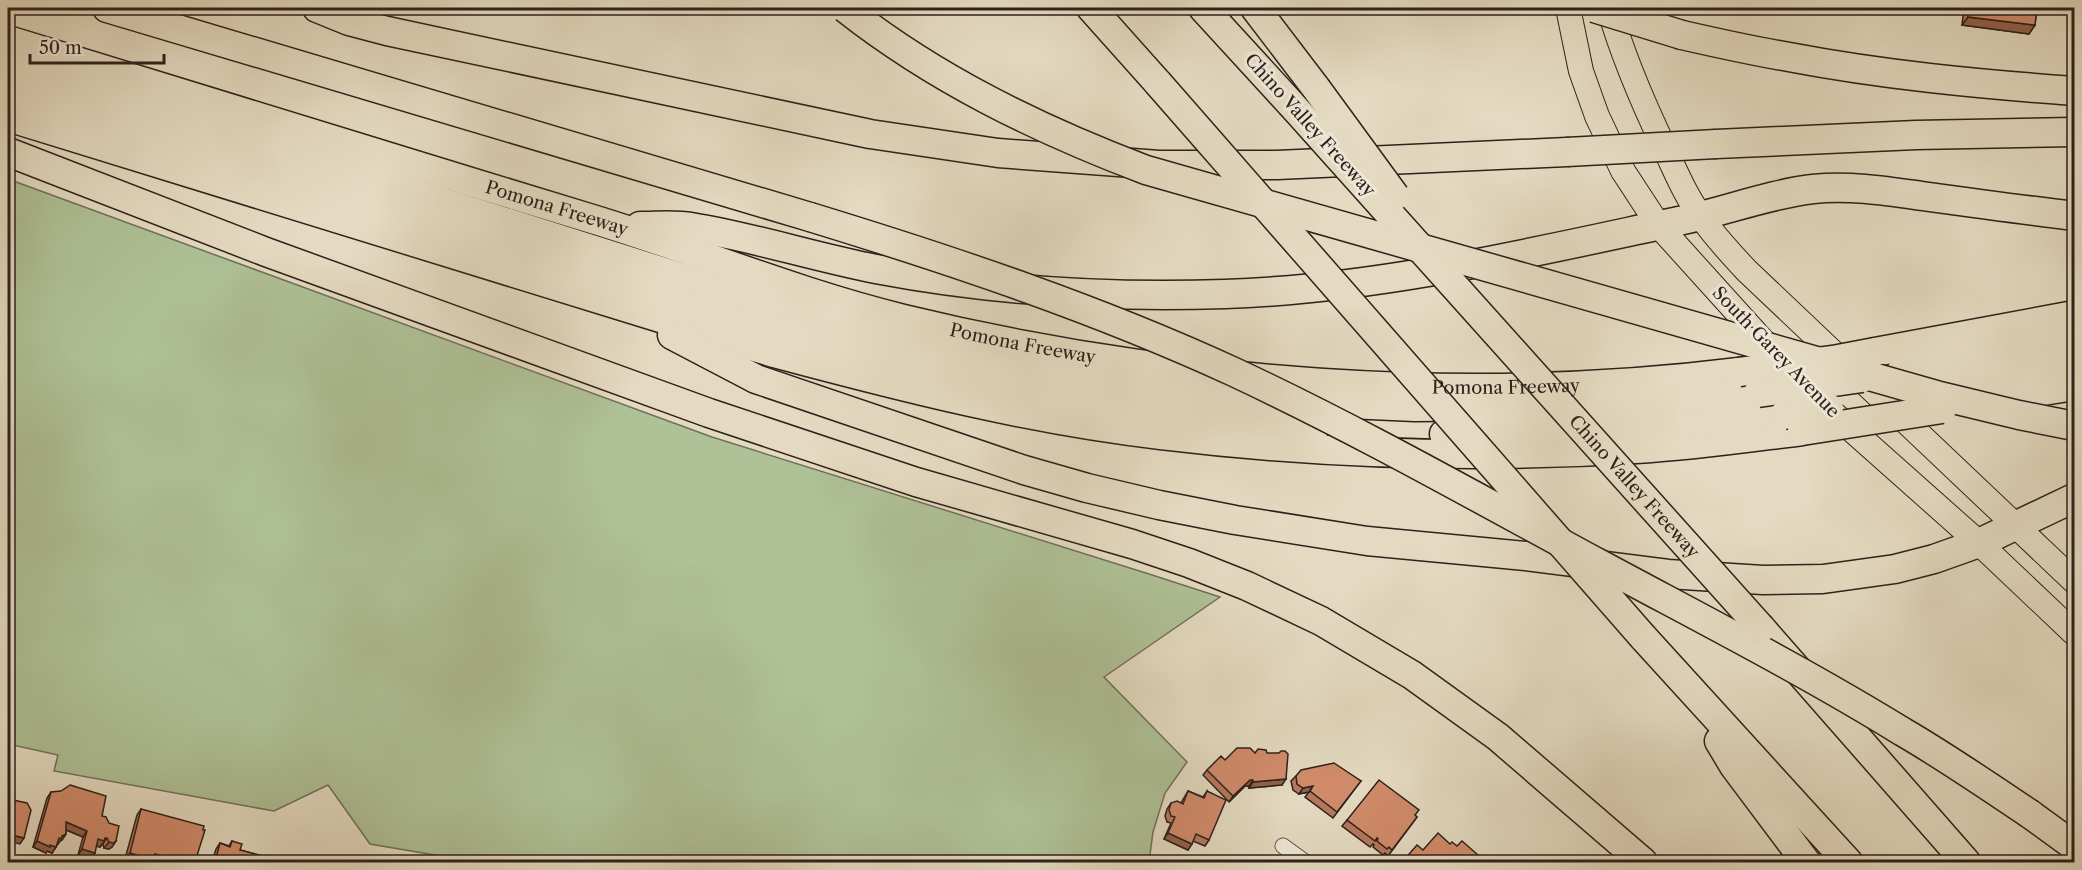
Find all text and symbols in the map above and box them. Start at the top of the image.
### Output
scale bar [30,27,164,65]
text: 50 m [39,37,82,59]
street label: Chino Valley Freeway [1240,49,1381,202]
street label: Pomona Freeway [483,176,632,241]
street label: South Garey Avenue [1708,282,1844,422]
street label: Pomona Freeway [948,319,1098,368]
street label: Pomona Freeway [1432,374,1581,399]
street label: Chino Valley Freeway [1564,410,1705,564]

